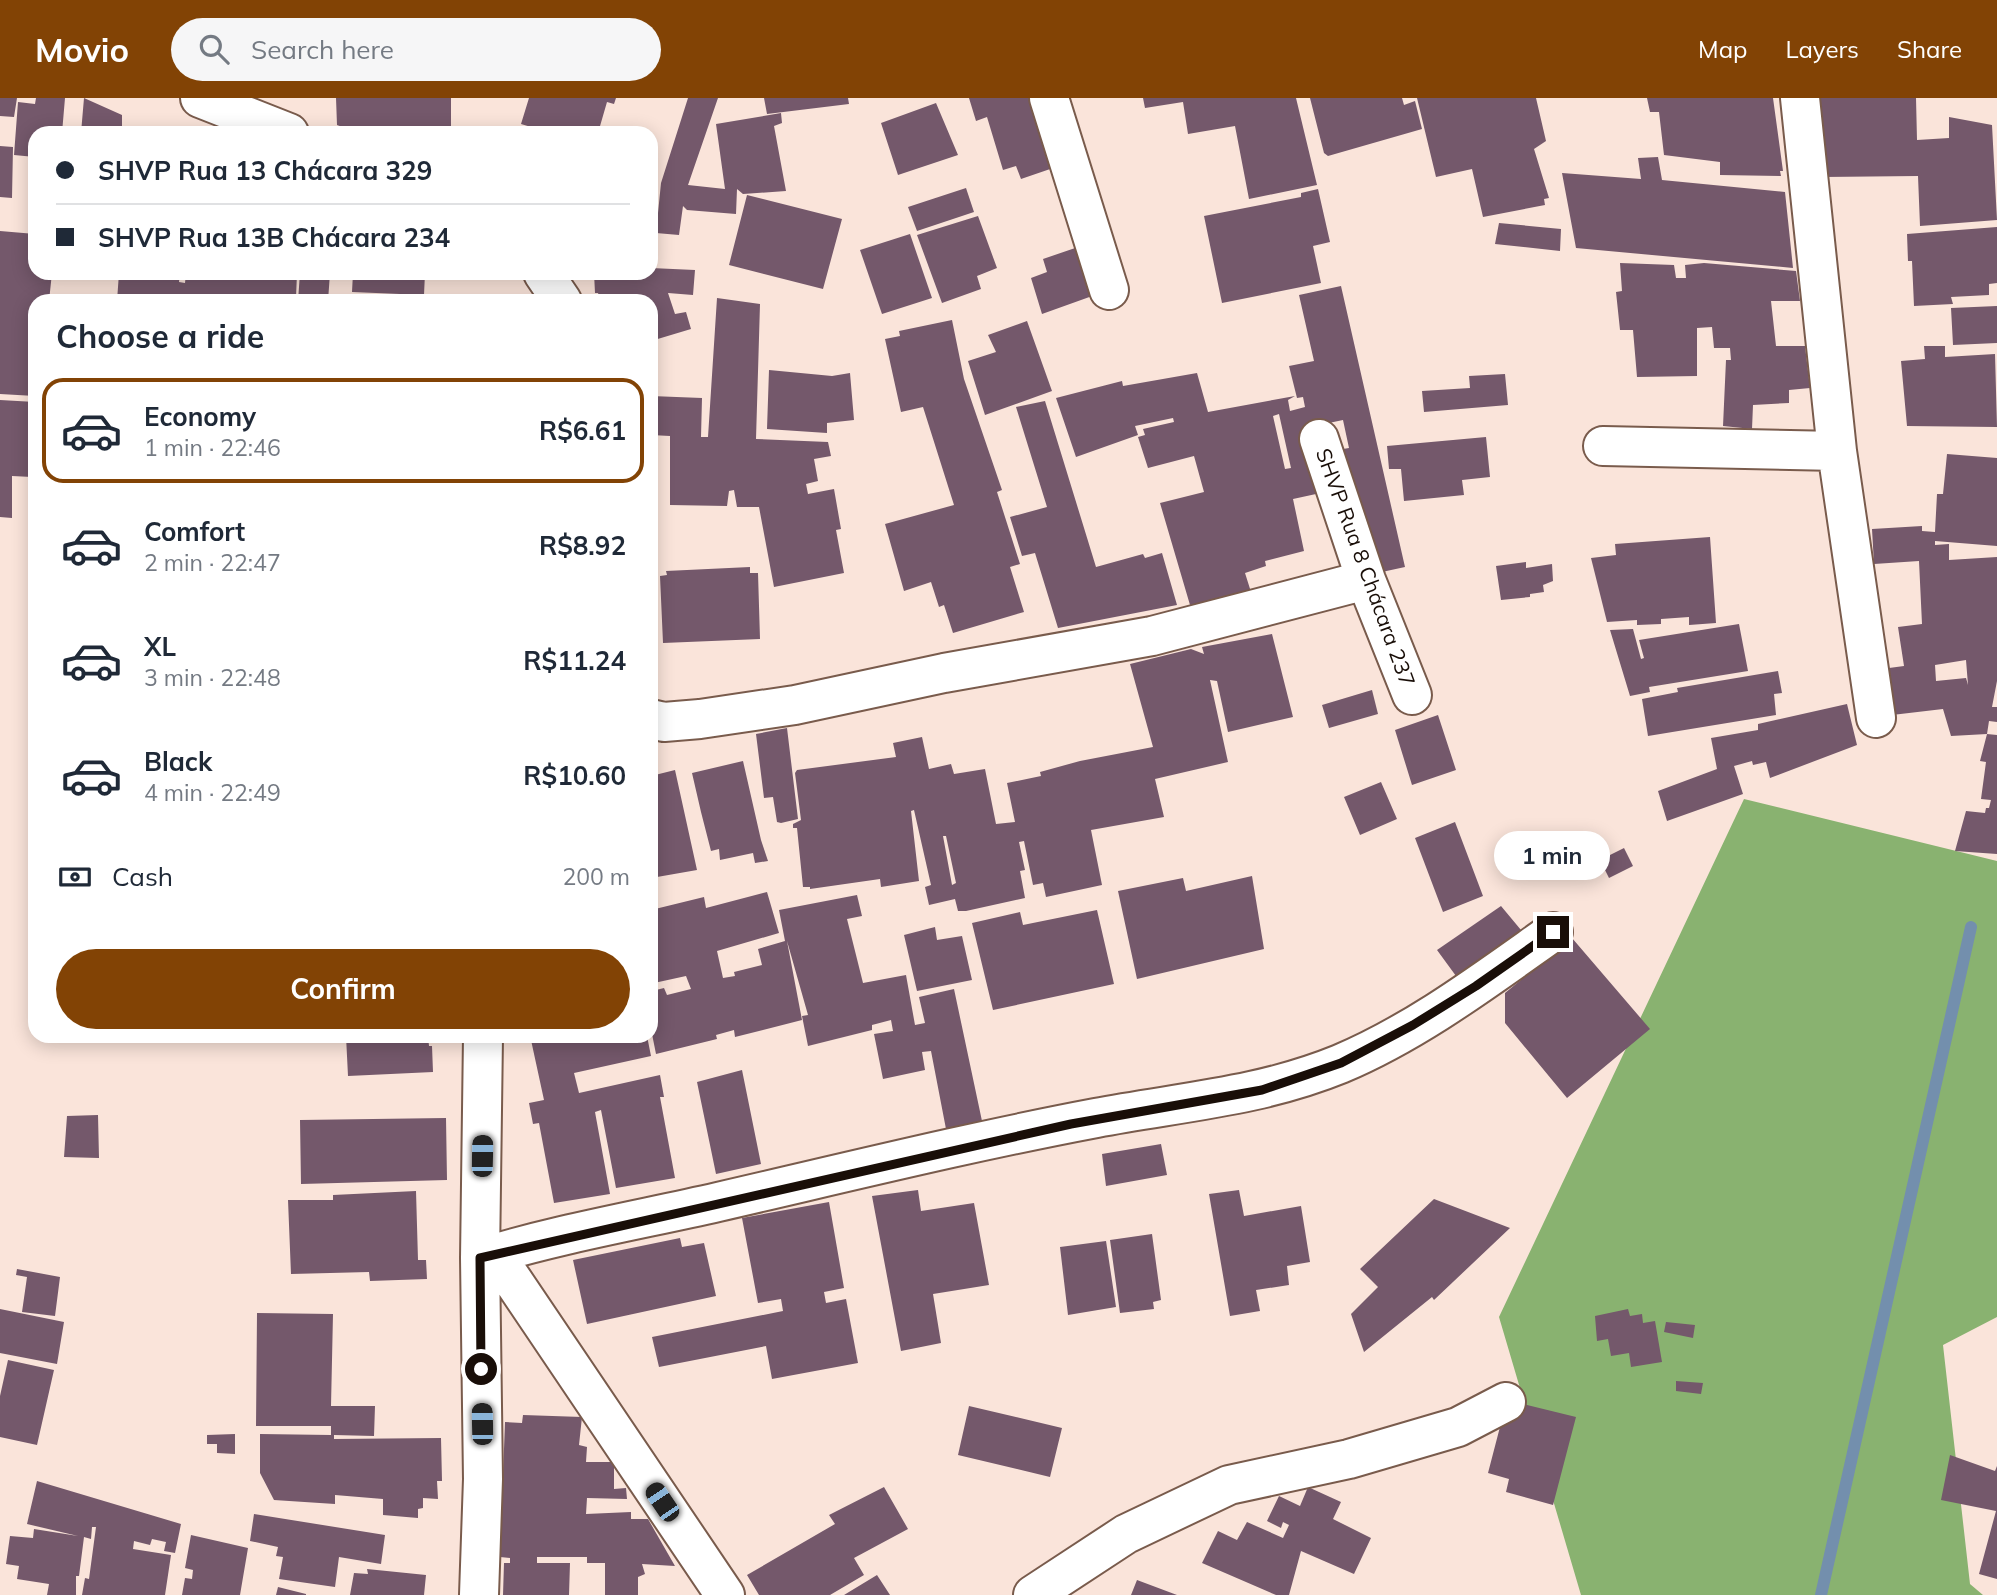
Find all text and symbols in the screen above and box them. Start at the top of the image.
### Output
search box [171,18,661,81]
text: Movio [35,29,129,70]
icon: search [195,30,233,68]
text: Search here [251,33,394,66]
text: Map [1698,34,1747,64]
text: Layers [1785,34,1859,64]
text: Share [1897,34,1962,64]
text: SHVP Rua 13 Chácara 329 [98,154,432,187]
text: SHVP Rua 13B Chácara 234 [98,221,450,254]
text: Choose a ride [56,316,264,356]
icon: car [60,399,123,462]
text: Economy [144,400,256,433]
text: R$6.61 [539,414,626,447]
text: 1 min · 22:46 [144,433,281,462]
street label: SHVP Rua 8 Chácara 237 [1311,444,1421,690]
icon: car [60,514,123,577]
text: Comfort [144,515,245,548]
text: R$8.92 [539,529,626,562]
text: 2 min · 22:47 [144,548,281,577]
icon: car [60,629,123,692]
text: XL [144,630,176,663]
text: R$11.24 [523,644,626,677]
text: 3 min · 22:48 [144,663,281,692]
icon: car [60,744,123,807]
text: Black [144,745,212,778]
text: R$10.60 [523,759,626,792]
text: 4 min · 22:49 [144,778,281,807]
callout: 1 min [1495,830,1611,880]
text: 1 min [1522,841,1582,870]
icon: cash [56,858,94,896]
text: Cash [112,860,173,893]
text: 200 m [562,862,630,891]
route end [1537,916,1569,948]
button: Confirm [56,949,630,1029]
car [472,1135,493,1177]
route start [465,1353,497,1385]
car [472,1403,493,1445]
car [642,1479,683,1525]

